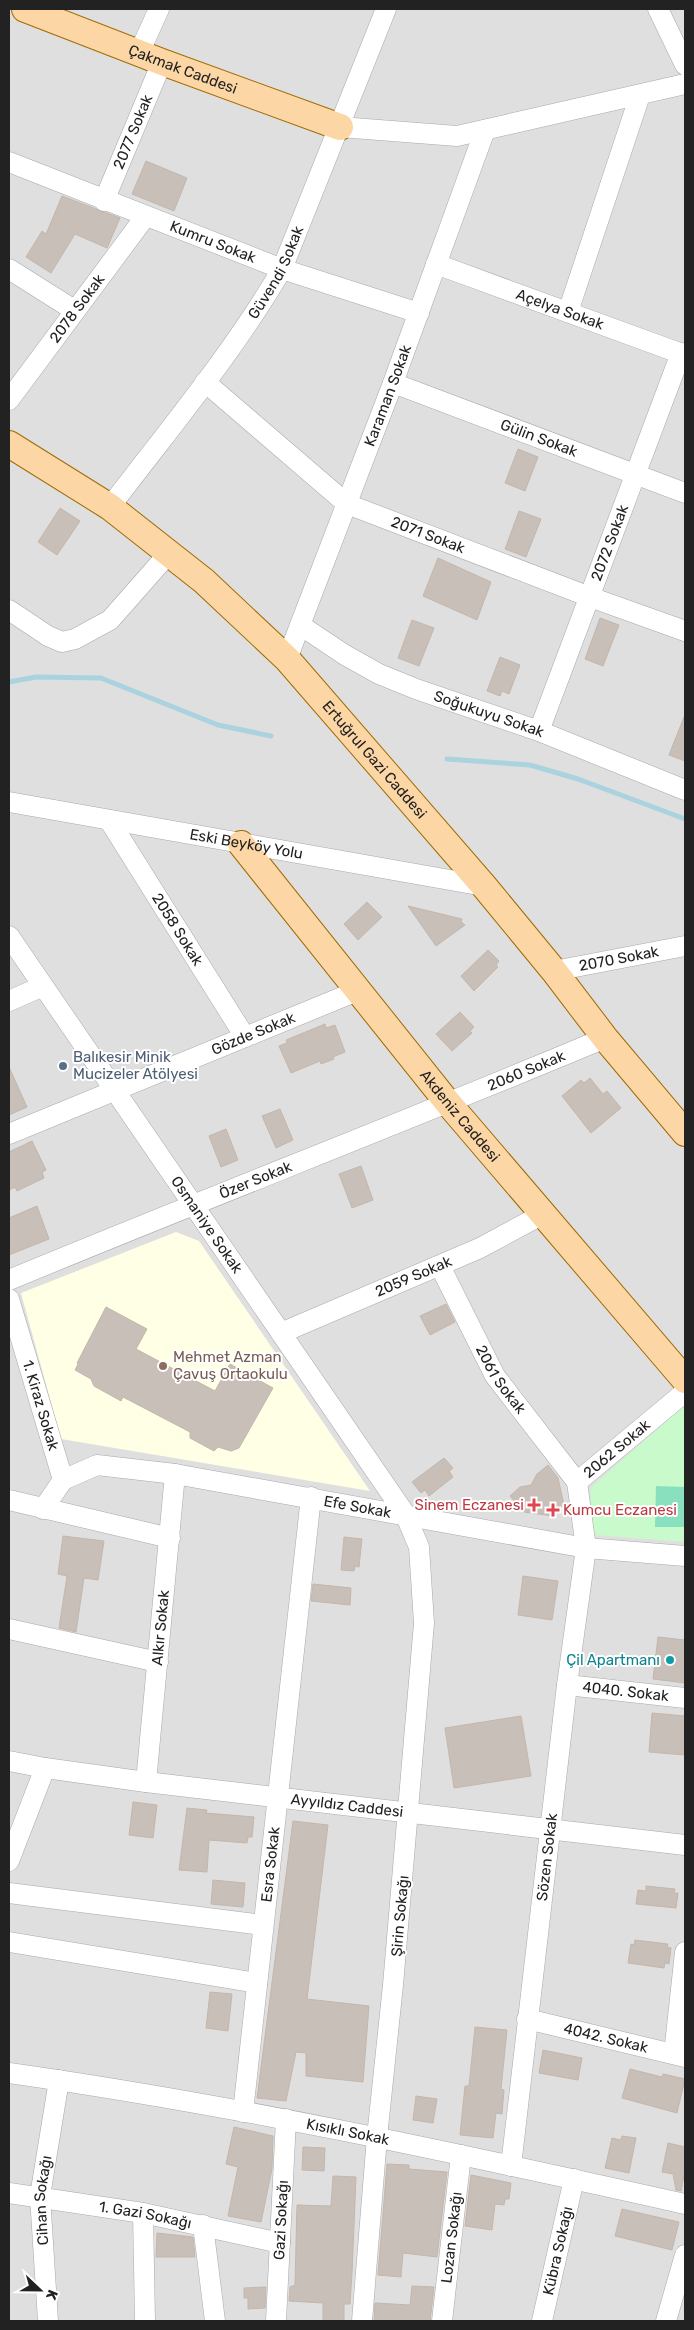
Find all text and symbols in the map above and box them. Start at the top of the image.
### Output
street label: Çakmak Caddesi [126,41,240,98]
street label: 2077 Sokak [109,92,157,172]
street label: Kumru Sokak [167,217,259,267]
street label: Güvendi Sokak [244,223,307,322]
street label: 2078 Sokak [46,270,108,346]
street label: Açelya Sokak [514,285,606,334]
street label: Karaman Sokak [361,342,415,449]
street label: Gülin Sokak [498,415,580,461]
street label: 2072 Sokak [587,502,632,584]
street label: 2071 Sokak [389,513,468,557]
street label: Soğukuyu Sokak [431,687,547,741]
street label: Ertuğrul Gazi Caddesi [318,697,430,822]
street label: Eski Beyköy Yolu [188,825,304,863]
street label: 2058 Sokak [148,890,207,969]
street label: 2070 Sokak [577,942,660,975]
street label: Gözde Sokak [209,1008,298,1059]
street label: 2060 Sokak [485,1047,568,1095]
place label: Balıkesir Minik Mucizeler Atölyesi [73,1048,198,1083]
marker: Balıkesir Minik Mucizeler Atölyesi [57,1060,69,1072]
street label: Akdeniz Caddesi [416,1066,503,1166]
street label: Özer Sokak [217,1157,295,1203]
street label: Osmaniye Sokak [167,1173,247,1277]
street label: 2059 Sokak [372,1252,455,1301]
street label: 2061 Sokak [472,1342,530,1418]
place label: Mehmet Azman Çavuş Ortaokulu [173,1348,288,1383]
street label: 1. Kiraz Sokak [19,1358,63,1453]
marker: Mehmet Azman Çavuş Ortaokulu [157,1360,169,1372]
street label: 2062 Sokak [580,1416,654,1482]
street label: Efe Sokak [322,1492,393,1522]
place label: Sinem Eczanesi [415,1496,524,1514]
marker: Sinem Eczanesi [528,1499,540,1511]
place label: Kumcu Eczanesi [563,1501,677,1519]
marker: Kumcu Eczanesi [547,1504,559,1516]
street label: Alkır Sokak [148,1589,173,1666]
place label: Çil Apartmanı [566,1651,660,1669]
marker: Çil Apartmanı [664,1654,676,1666]
street label: 4040. Sokak [582,1678,670,1705]
street label: Ayyıldız Caddesi [290,1790,404,1821]
street label: Sözen Sokak [533,1812,561,1902]
street label: Esra Sokak [257,1826,284,1903]
street label: Şirin Sokağı [387,1875,413,1957]
street label: 4042. Sokak [562,2019,650,2057]
street label: Kısıklı Sokak [305,2115,391,2149]
street label: Cihan Sokağı [31,2154,55,2246]
street label: Gazi Sokağı [270,2180,292,2260]
street label: Lozan Sokağı [437,2191,466,2284]
street label: 1. Gazi Sokağı [98,2198,193,2232]
street label: Kübra Sokağı [539,2205,577,2297]
north arrow [15,2265,65,2315]
text: K [42,2287,61,2303]

